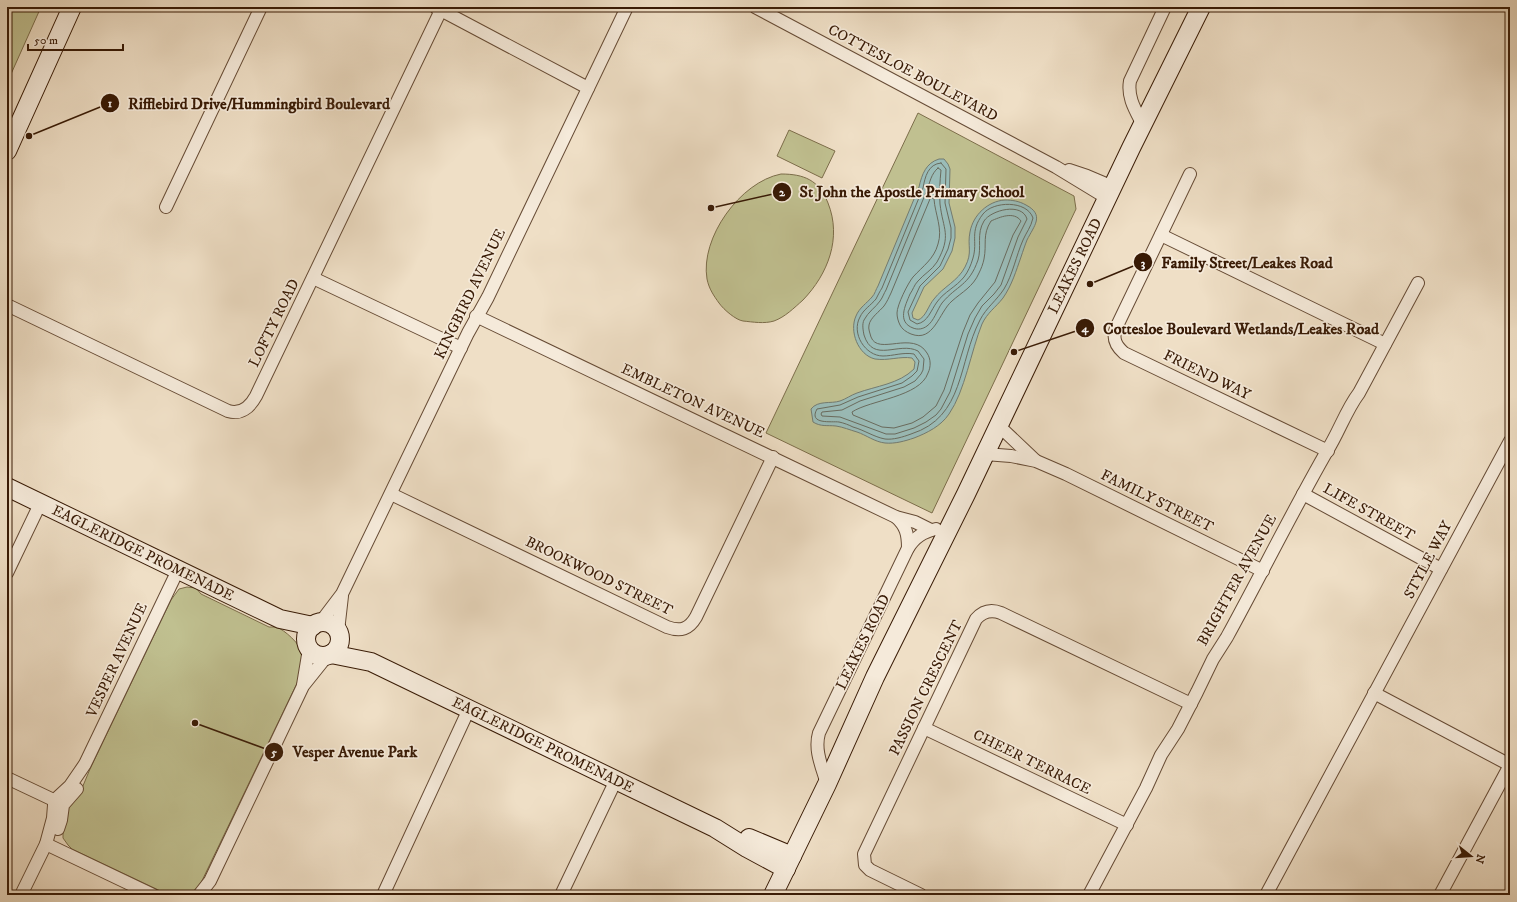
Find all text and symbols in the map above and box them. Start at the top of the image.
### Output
street label: COTTESLOE BOULEVARD [825,20,1001,126]
scale bar [28,26,123,52]
text: 50 m [34,33,58,48]
callout: Rifflebird Drive/Hummingbird Boulevard [100,89,398,117]
text: Rifflebird Drive/Hummingbird Boulevard [128,94,391,114]
text: 1 [108,96,113,111]
callout: St John the Apostle Primary School [772,178,1033,206]
text: St John the Apostle Primary School [800,182,1026,202]
text: 2 [779,185,786,200]
street label: LEAKES ROAD [1044,215,1106,317]
street label: KINGBIRD AVENUE [430,225,510,363]
callout: Family Street/Leakes Road [1133,248,1340,276]
text: Family Street/Leakes Road [1161,253,1334,273]
text: 3 [1141,256,1146,271]
street label: LOFTY ROAD [244,276,304,370]
callout: Cottesloe Boulevard Wetlands/Leakes Road [1075,314,1387,342]
text: Cottesloe Boulevard Wetlands/Leakes Road [1103,319,1380,339]
text: 4 [1081,321,1090,336]
street label: FRIEND WAY [1160,346,1254,405]
street label: EMBLETON AVENUE [618,359,768,443]
street label: FAMILY STREET [1097,465,1217,537]
street label: LIFE STREET [1320,479,1419,545]
street label: EAGLERIDGE PROMENADE [49,501,237,606]
street label: BRIGHTER AVENUE [1193,511,1281,649]
street label: STYLE WAY [1400,517,1457,602]
street label: BROOKWOOD STREET [522,532,676,620]
street label: LEAKES ROAD [832,591,894,693]
street label: VESPER AVENUE [82,599,152,721]
street label: PASSION CRESCENT [885,617,967,759]
street label: EAGLERIDGE PROMENADE [449,693,637,798]
street label: CHEER TERRACE [970,725,1094,799]
callout: Vesper Avenue Park [264,738,425,766]
text: Vesper Avenue Park [292,742,418,762]
text: 5 [270,745,277,760]
north arrow [1451,836,1491,876]
text: N [1472,852,1488,865]

